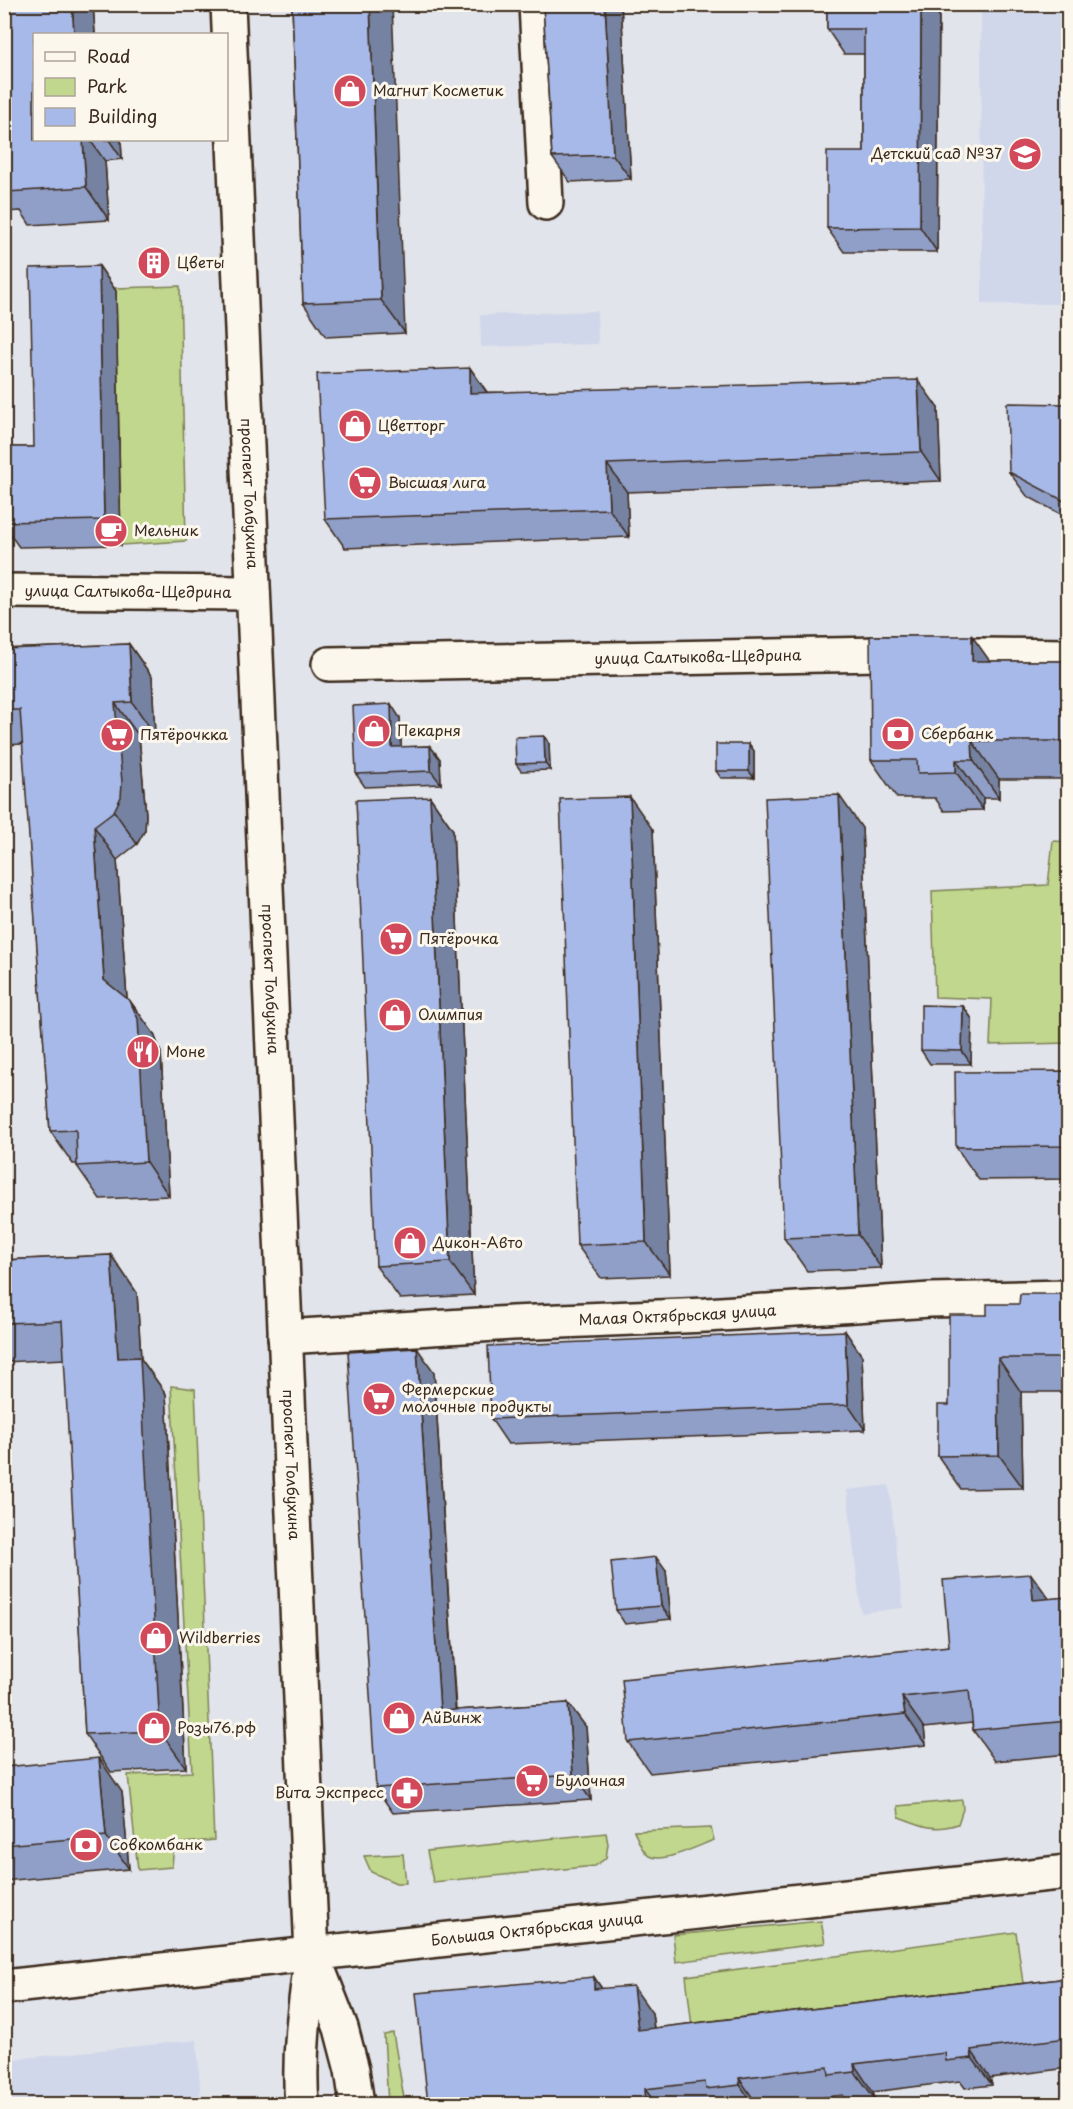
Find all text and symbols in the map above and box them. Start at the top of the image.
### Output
legend [33,33,228,141]
text: Road [87,42,131,69]
text: Park [87,72,127,99]
shop icon: Магнит Косметик [332,73,368,109]
place label: Магнит Косметик [373,78,503,101]
text: Building [87,102,157,129]
school or university icon: Детский сад №37 [1007,136,1043,172]
place label: Детский сад №37 [870,141,1002,164]
building icon: Цветы [136,245,172,281]
place label: Цветы [177,250,225,273]
shop icon: Цветторг [337,408,373,444]
place label: Цветторг [378,413,445,436]
street label: проспект Толбухина [236,418,265,570]
supermarket icon: Высшая лига [347,465,383,501]
place label: Высшая лига [388,470,486,493]
cafe icon: Мельник [93,513,129,549]
place label: Мельник [134,518,198,541]
street label: улица Салтыкова-Щедрина [24,578,232,603]
street label: улица Салтыкова-Щедрина [594,642,802,669]
shop icon: Пекарня [356,713,392,749]
bank icon: Сбербанк [880,716,916,752]
supermarket icon: Пятёрочкка [99,717,135,753]
place label: Пекарня [397,718,461,741]
place label: Сбербанк [921,721,993,744]
place label: Пятёрочкка [140,722,229,745]
street label: проспект Толбухина [257,903,286,1056]
supermarket icon: Пятёрочка [378,921,414,957]
place label: Пятёрочка [419,926,499,949]
shop icon: Олимпия [377,997,413,1033]
place label: Олимпия [418,1002,483,1025]
restaurant icon: Моне [125,1034,161,1070]
place label: Моне [166,1039,205,1062]
shop icon: Дикон-Авто [392,1225,428,1261]
place label: Дикон-Авто [432,1230,523,1253]
street label: Малая Октябрьская улица [578,1297,777,1330]
place label: Фермерские молочные продукты [402,1377,552,1417]
supermarket icon: Фермерские молочные продукты [361,1381,397,1417]
street label: проспект Толбухина [278,1389,307,1541]
shop icon: Wildberries [138,1620,174,1656]
place label: Wildberries [179,1625,261,1648]
shop icon: АйВинж [381,1700,417,1736]
place label: АйВинж [422,1705,481,1728]
shop icon: Розы76.рф [136,1710,172,1746]
place label: Розы76.рф [177,1715,256,1738]
supermarket icon: Булочная [514,1763,550,1799]
place label: Булочная [555,1768,625,1791]
pharmacy icon: Вита Экспресс [389,1775,425,1811]
place label: Вита Экспресс [275,1780,384,1803]
bank icon: Совкомбанк [68,1827,104,1863]
place label: Совкомбанк [109,1832,203,1855]
street label: Большая Октябрьская улица [430,1905,644,1951]

